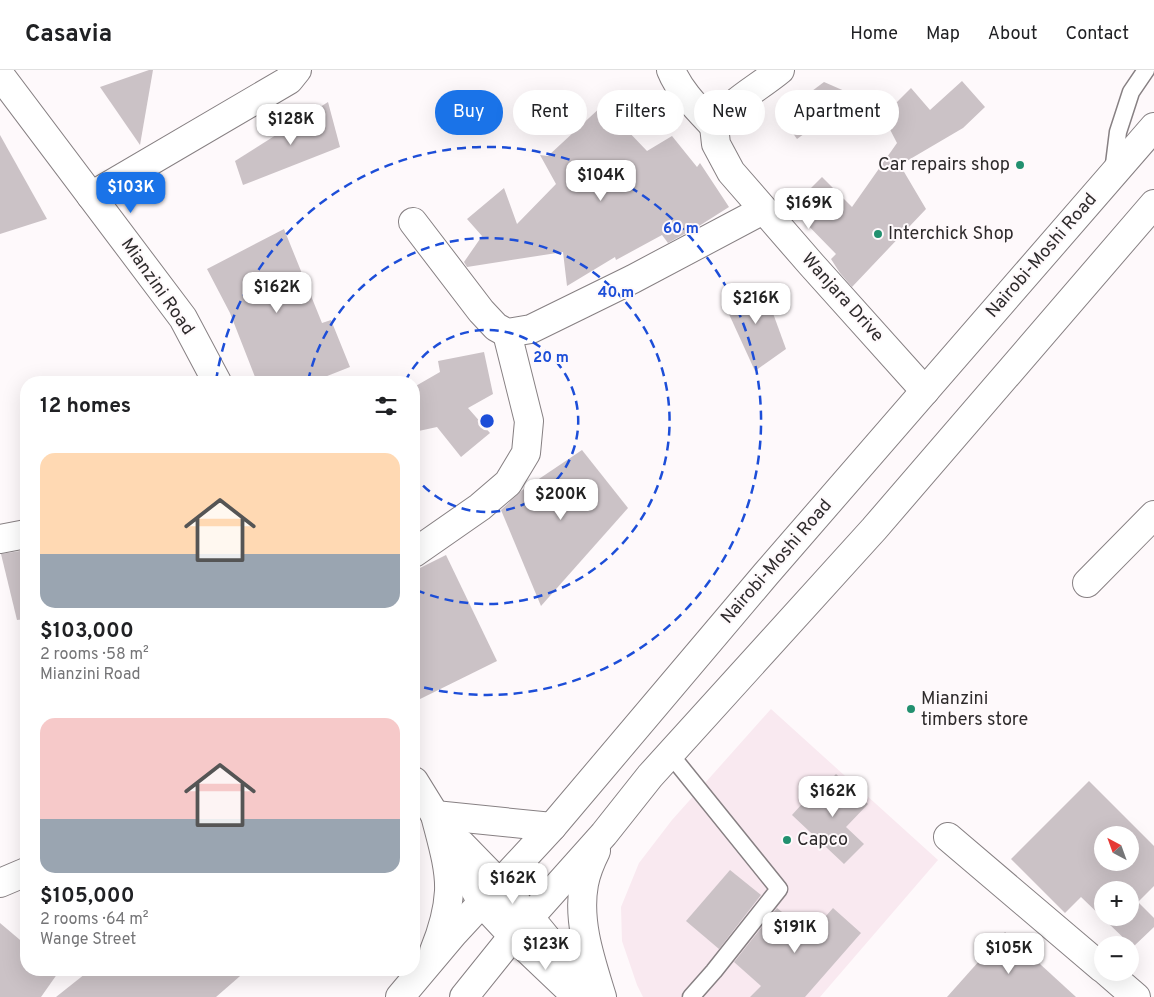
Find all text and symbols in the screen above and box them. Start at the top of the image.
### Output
text: Casavia [25,20,112,50]
text: Home [850,23,898,46]
text: Map [926,23,960,46]
text: About [988,23,1037,46]
text: Contact [1065,23,1129,46]
chip: Buy [435,90,503,135]
chip: Rent [513,90,587,135]
chip: Filters [597,90,684,135]
chip: New [694,90,765,135]
chip: Apartment [775,90,899,135]
pin: $128K [256,104,326,146]
text: $128K [267,110,315,130]
place label: Car repairs shop [878,154,1010,177]
marker: Car repairs shop [1014,159,1026,171]
pin: $104K [566,160,636,202]
text: $104K [577,166,625,186]
pin: $103K [96,172,166,214]
text: $103K [107,178,155,198]
pin: $169K [774,188,844,230]
street label: Nairobi-Moshi Road [982,189,1102,323]
text: $169K [785,194,833,214]
text: 60 m [663,220,699,239]
place label: Interchick Shop [888,223,1014,246]
marker: Interchick Shop [872,228,884,240]
street label: Mianzini Road [115,234,199,340]
street label: Wanjara Drive [796,249,888,347]
pin: $162K [242,272,312,314]
text: $162K [254,278,301,298]
pin: $216K [721,282,791,325]
text: 40 m [598,284,634,303]
text: $216K [733,289,780,309]
text: 20 m [533,349,569,368]
icon: filters [372,392,400,420]
text: 12 homes [40,393,131,420]
centre of rings [478,412,496,430]
pin: $200K [526,478,596,521]
icon: home [175,485,265,575]
text: $200K [535,485,587,505]
street label: Nairobi-Moshi Road [717,495,837,629]
text: $103,000 [40,618,134,645]
text: 2 rooms · 58 m² [40,645,149,665]
text: Mianzini Road [40,665,141,685]
place label: Mianzini timbers store [921,688,1028,732]
marker: Mianzini timbers store [905,703,917,715]
icon: home [175,750,265,840]
pin: $162K [798,776,868,818]
text: $162K [810,782,857,802]
north arrow [1094,826,1139,871]
map controls [1094,826,1139,981]
place label: Capco [797,829,848,852]
marker: Capco [781,834,793,846]
pin: $162K [478,862,548,905]
text: $162K [490,869,537,889]
button: + [1094,881,1139,926]
text: $105,000 [40,883,135,910]
text: 2 rooms · 64 m² [40,910,149,930]
pin: $191K [760,912,830,954]
text: $191K [773,918,817,938]
pin: $123K [511,928,581,971]
text: Wange Street [40,930,136,950]
pin: $105K [974,932,1044,975]
text: $123K [523,935,569,955]
button: − [1094,936,1139,981]
text: $105K [985,939,1033,959]

